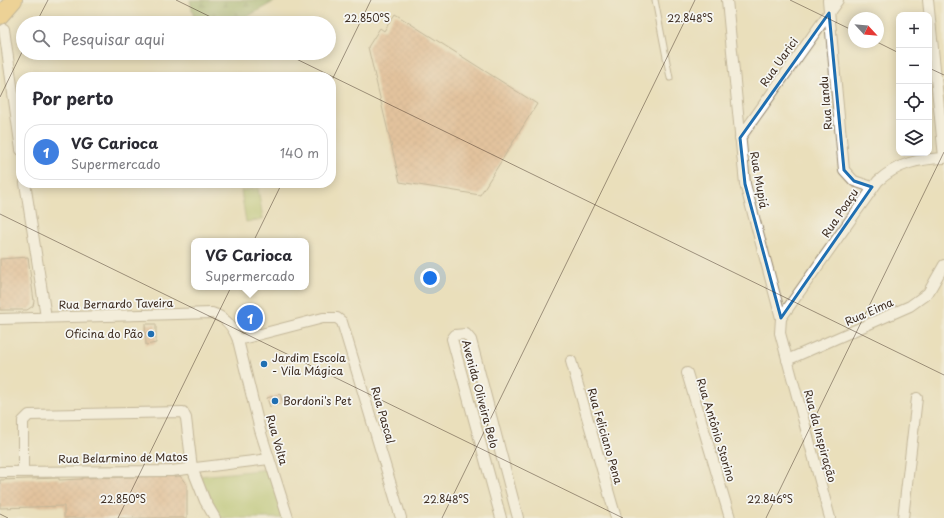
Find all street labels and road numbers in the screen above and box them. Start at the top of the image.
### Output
street label: Rua Uarici [755,34,802,90]
street label: Rua Iandu [815,76,836,131]
street label: Rua Mupiá [746,150,773,210]
street label: Rua Poaçu [817,185,862,241]
street label: Rua Eima [842,293,896,330]
street label: Rua Bernardo Taveira [58,294,174,313]
street label: Avenida Oliveira Belo [458,338,503,450]
street label: Rua Antônio Storino [693,376,740,484]
street label: Rua Pascal [367,384,400,445]
street label: Rua Feliciano Pena [584,386,627,486]
street label: Rua da Inspiração [800,388,841,484]
street label: Rua Volta [262,413,293,467]
street label: Rua Belarmino de Matos [58,448,188,467]

